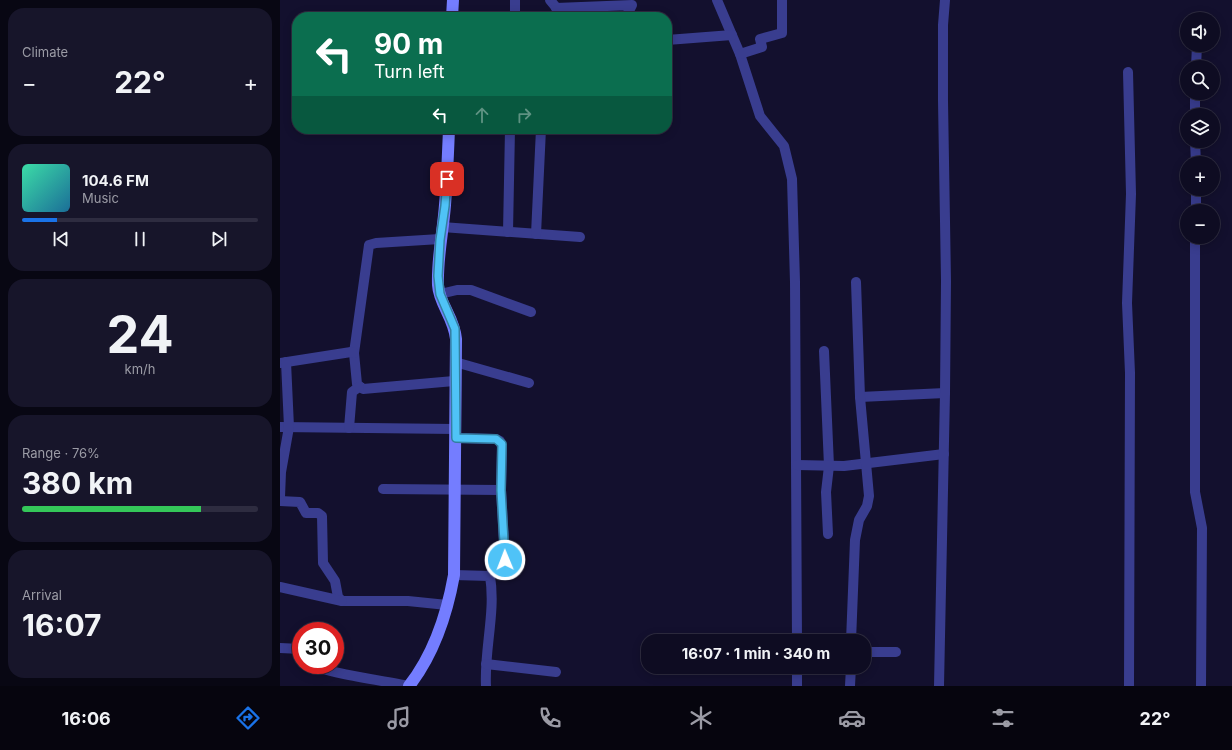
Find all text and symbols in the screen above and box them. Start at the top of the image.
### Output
map controls [1180,12,1220,244]
button: sound [1180,12,1220,52]
text: 90 m [374,27,443,61]
icon: left [308,28,360,80]
text: Climate [22,44,68,60]
button: search [1180,60,1220,100]
text: Turn left [374,61,444,82]
text: 22° [114,64,166,100]
text: − [22,70,37,96]
text: + [243,70,258,96]
icon: left [429,104,451,126]
icon: ahead [471,104,493,126]
icon: right [513,104,535,126]
button: layers [1180,108,1220,148]
button: + [1180,156,1220,196]
pin [430,162,464,196]
icon: arrive [436,168,458,190]
text: 104.6 FM [82,171,149,190]
text: Music [82,190,119,206]
button: − [1180,204,1220,244]
icon: previous [50,228,72,250]
icon: pause [129,228,151,250]
icon: next [208,228,230,250]
text: 24 [106,303,174,366]
text: km/h [125,361,155,377]
text: Range · 76% [22,445,100,461]
text: 380 km [22,465,133,501]
position arrow [484,539,526,581]
text: Arrival [22,587,62,603]
text: 16:07 [22,607,102,643]
speed limit sign: 30 [292,622,344,674]
text: 16:07 · 1 min · 340 m [682,644,830,663]
icon: directions [234,704,262,732]
icon: music [385,704,413,732]
icon: phone [536,704,564,732]
icon: climate [687,704,715,732]
icon: car [838,704,866,732]
icon: filters [989,704,1017,732]
text: 16:06 [61,708,111,729]
text: 22° [1140,708,1171,729]

